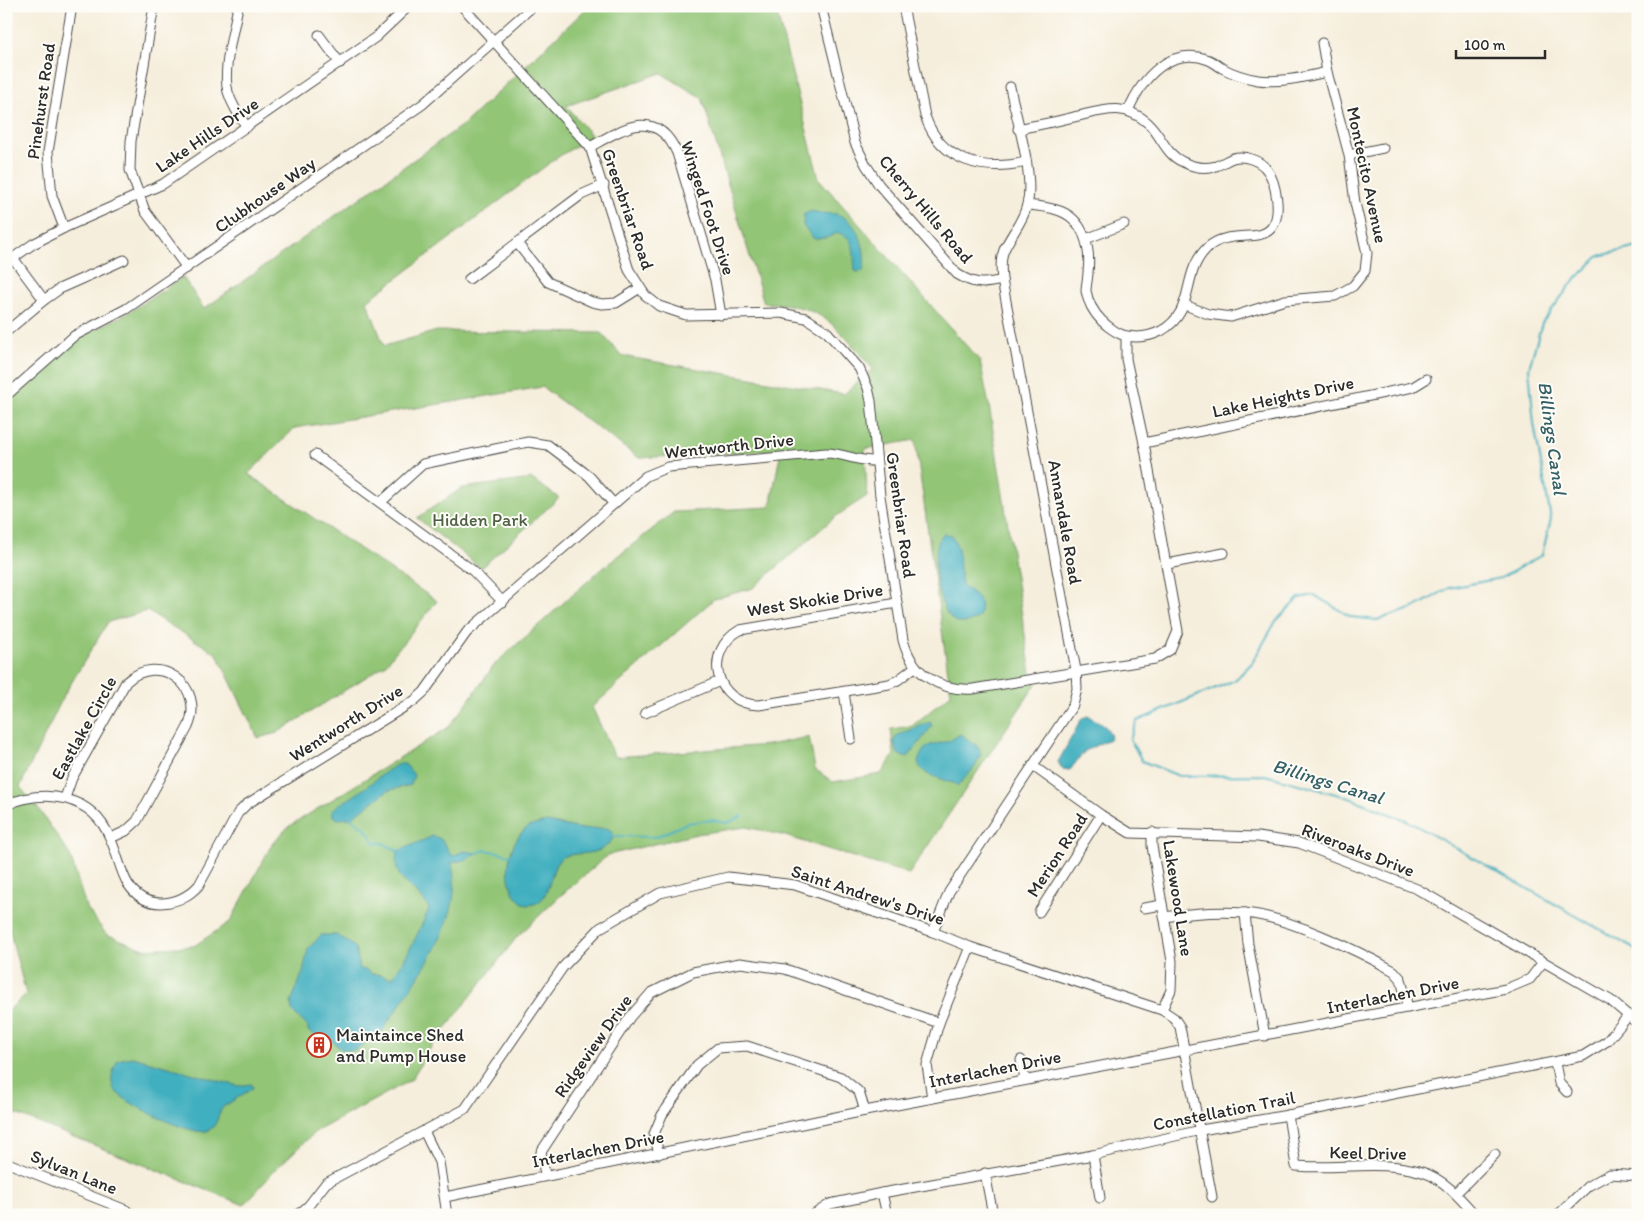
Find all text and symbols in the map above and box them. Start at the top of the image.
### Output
scale bar [1456,28,1545,60]
text: 100 m [1464,36,1506,54]
street label: Pinehurst Road [22,41,60,161]
street label: Lake Hills Drive [151,92,263,178]
street label: Montecito Avenue [1342,105,1392,245]
street label: Winged Foot Drive [676,138,740,278]
street label: Greenbriar Road [597,145,659,273]
street label: Cherry Hills Road [874,150,978,268]
street label: Clubhouse Way [210,152,320,238]
street label: Lake Heights Drive [1210,371,1356,423]
water label: Billings Canal [1533,380,1572,498]
street label: Wentworth Drive [663,428,795,464]
street label: Greenbriar Road [881,451,921,580]
street label: Annandale Road [1043,458,1087,586]
park label: Hidden Park [432,509,528,531]
street label: West Skokie Drive [745,578,885,622]
street label: Eastlake Circle [46,672,122,784]
street label: Wentworth Drive [285,679,407,767]
water label: Billings Canal [1270,754,1387,810]
street label: Merion Road [1022,809,1092,901]
street label: Riveroaks Drive [1298,818,1418,882]
street label: Lakewood Lane [1158,838,1198,958]
street label: Saint Andrew's Drive [789,860,947,930]
street label: Interlachen Drive [1325,971,1461,1019]
street label: Ridgeview Drive [549,990,637,1102]
place label: Maintaince Shed and Pump House [336,1024,466,1067]
building icon: Maintaince Shed and Pump House [306,1032,332,1058]
street label: Interlachen Drive [927,1045,1063,1093]
street label: Constellation Trail [1151,1086,1297,1136]
street label: Interlachen Drive [530,1125,666,1173]
street label: Keel Drive [1329,1141,1407,1165]
street label: Sylvan Lane [27,1145,121,1199]

